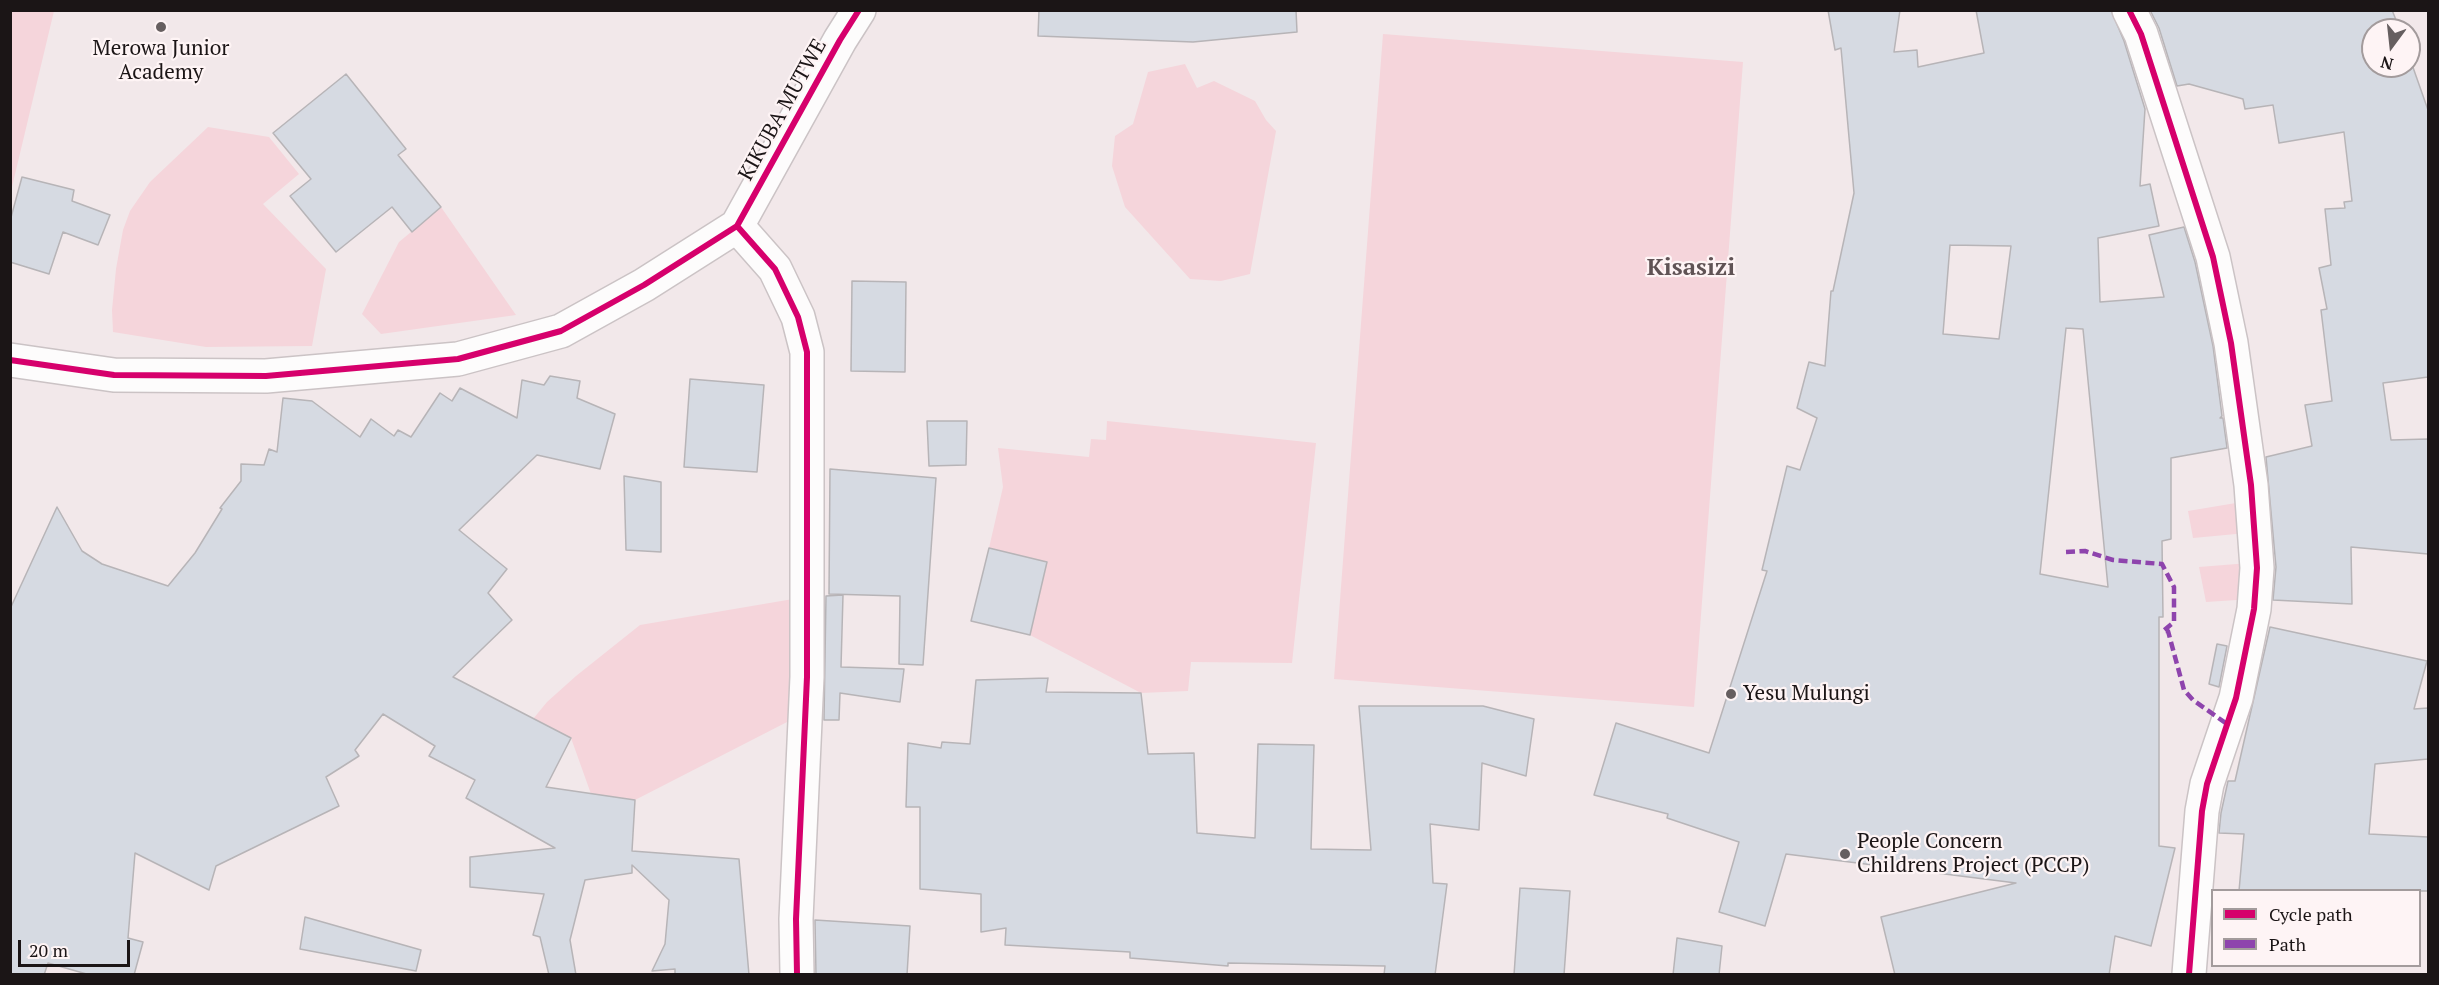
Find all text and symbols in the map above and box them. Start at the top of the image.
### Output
north arrow [2361,18,2421,78]
marker: Merowa Junior Academy [154,20,168,34]
street label: KIKUBA MUTWE [734,35,832,185]
place label: Merowa Junior Academy [93,36,229,86]
text: N [2378,51,2396,76]
district label: Kisasizi [1647,254,1735,282]
place label: Yesu Mulungi [1743,681,1870,707]
marker: Yesu Mulungi [1724,687,1738,701]
place label: People Concern Childrens Project (PCCP) [1857,829,2090,879]
marker: People Concern Childrens Project (PCCP) [1838,847,1852,861]
legend [2211,889,2421,967]
text: Cycle path [2269,902,2353,926]
scale bar [21,928,134,966]
text: Path [2269,932,2306,956]
text: 20 m [29,938,68,962]

